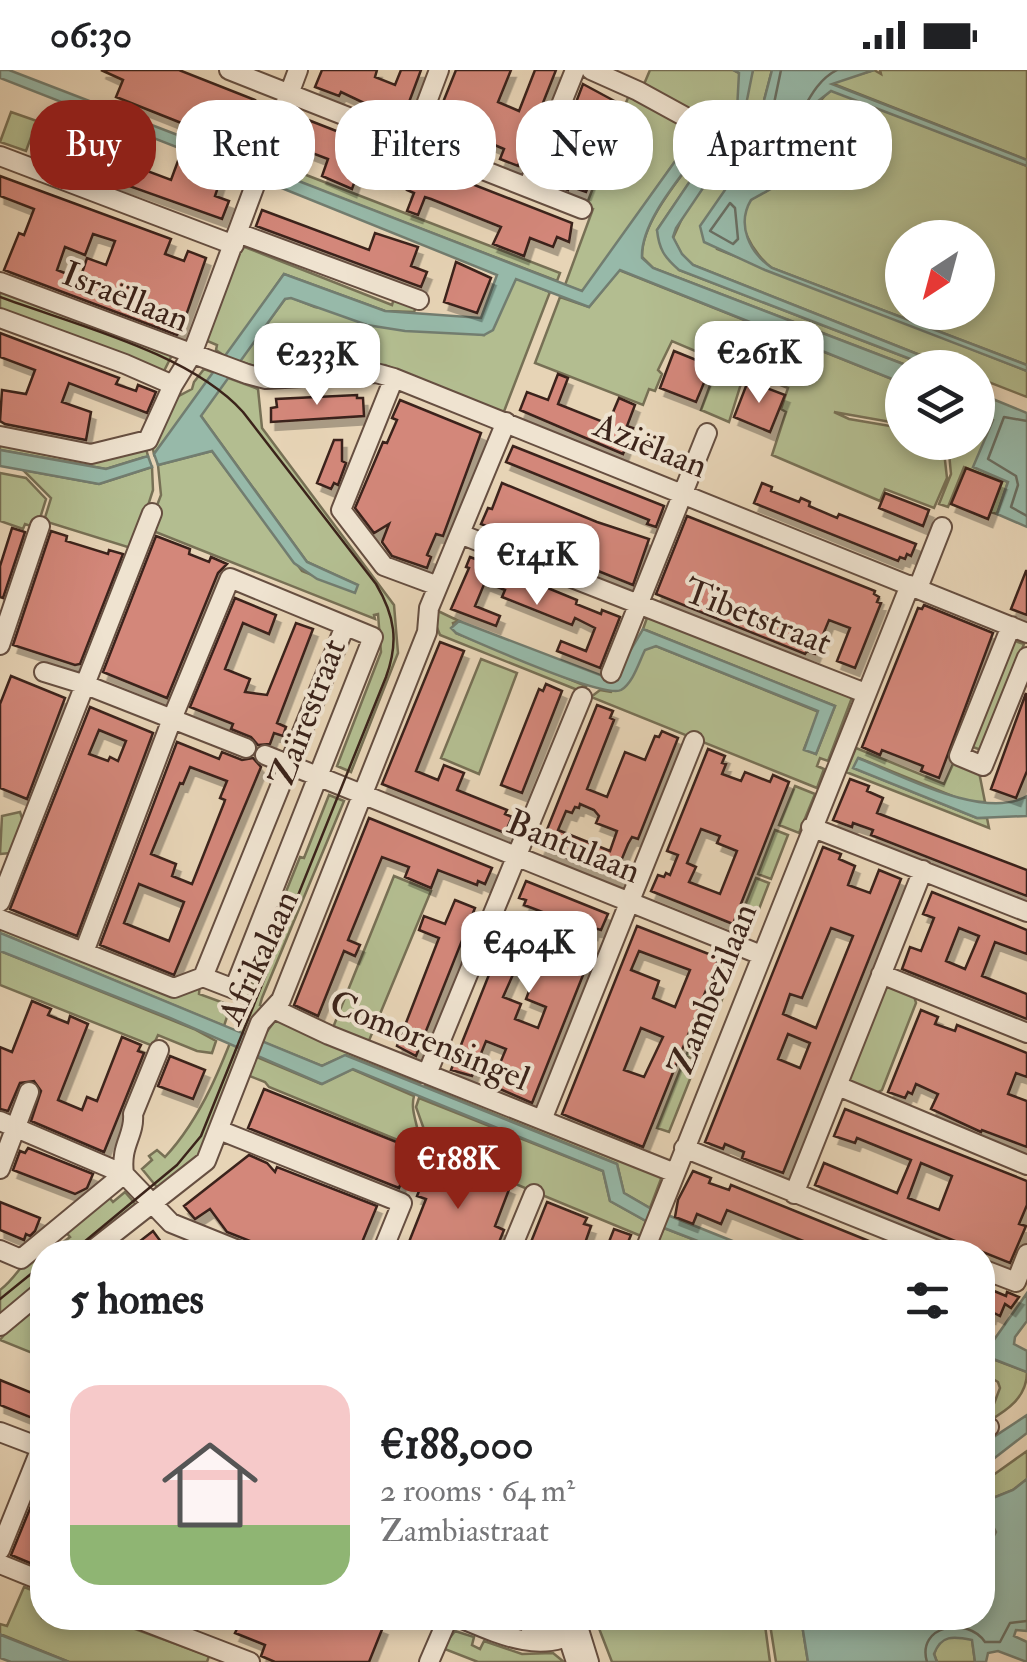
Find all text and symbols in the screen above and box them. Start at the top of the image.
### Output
text: 06:30 [50,11,132,59]
chip: Buy [30,100,156,190]
chip: Rent [176,100,315,190]
chip: Filters [335,100,496,190]
chip: New [516,100,653,190]
chip: Apartment [673,100,892,190]
north arrow [885,220,995,330]
map controls [885,220,995,460]
street label: Israëllaan [56,252,196,342]
pin: €261K [689,321,829,406]
pin: €233K [247,323,387,408]
text: €261K [717,333,801,373]
text: €233K [276,335,358,375]
button: layers [885,350,995,460]
street label: Aziëlaan [586,403,714,489]
pin: €141K [467,523,607,608]
text: €141K [496,535,578,575]
street label: Tibetstraat [678,569,838,665]
street label: Zaïrestraat [260,633,356,792]
street label: Bantulaan [500,800,647,894]
street label: Afrikalaan [208,884,309,1032]
street label: Zambezilaan [659,897,767,1082]
pin: €404K [459,911,599,996]
text: €404K [483,923,575,963]
street label: Comorensingel [323,981,536,1101]
pin: €188K [388,1127,528,1212]
text: €188K [417,1139,499,1179]
icon: filters [900,1273,955,1328]
text: 5 homes [70,1274,204,1326]
text: €188,000 [380,1419,534,1471]
icon: home [150,1425,270,1545]
text: 2 rooms · 64 m² [380,1471,575,1511]
text: Zambiastraat [380,1511,549,1551]

